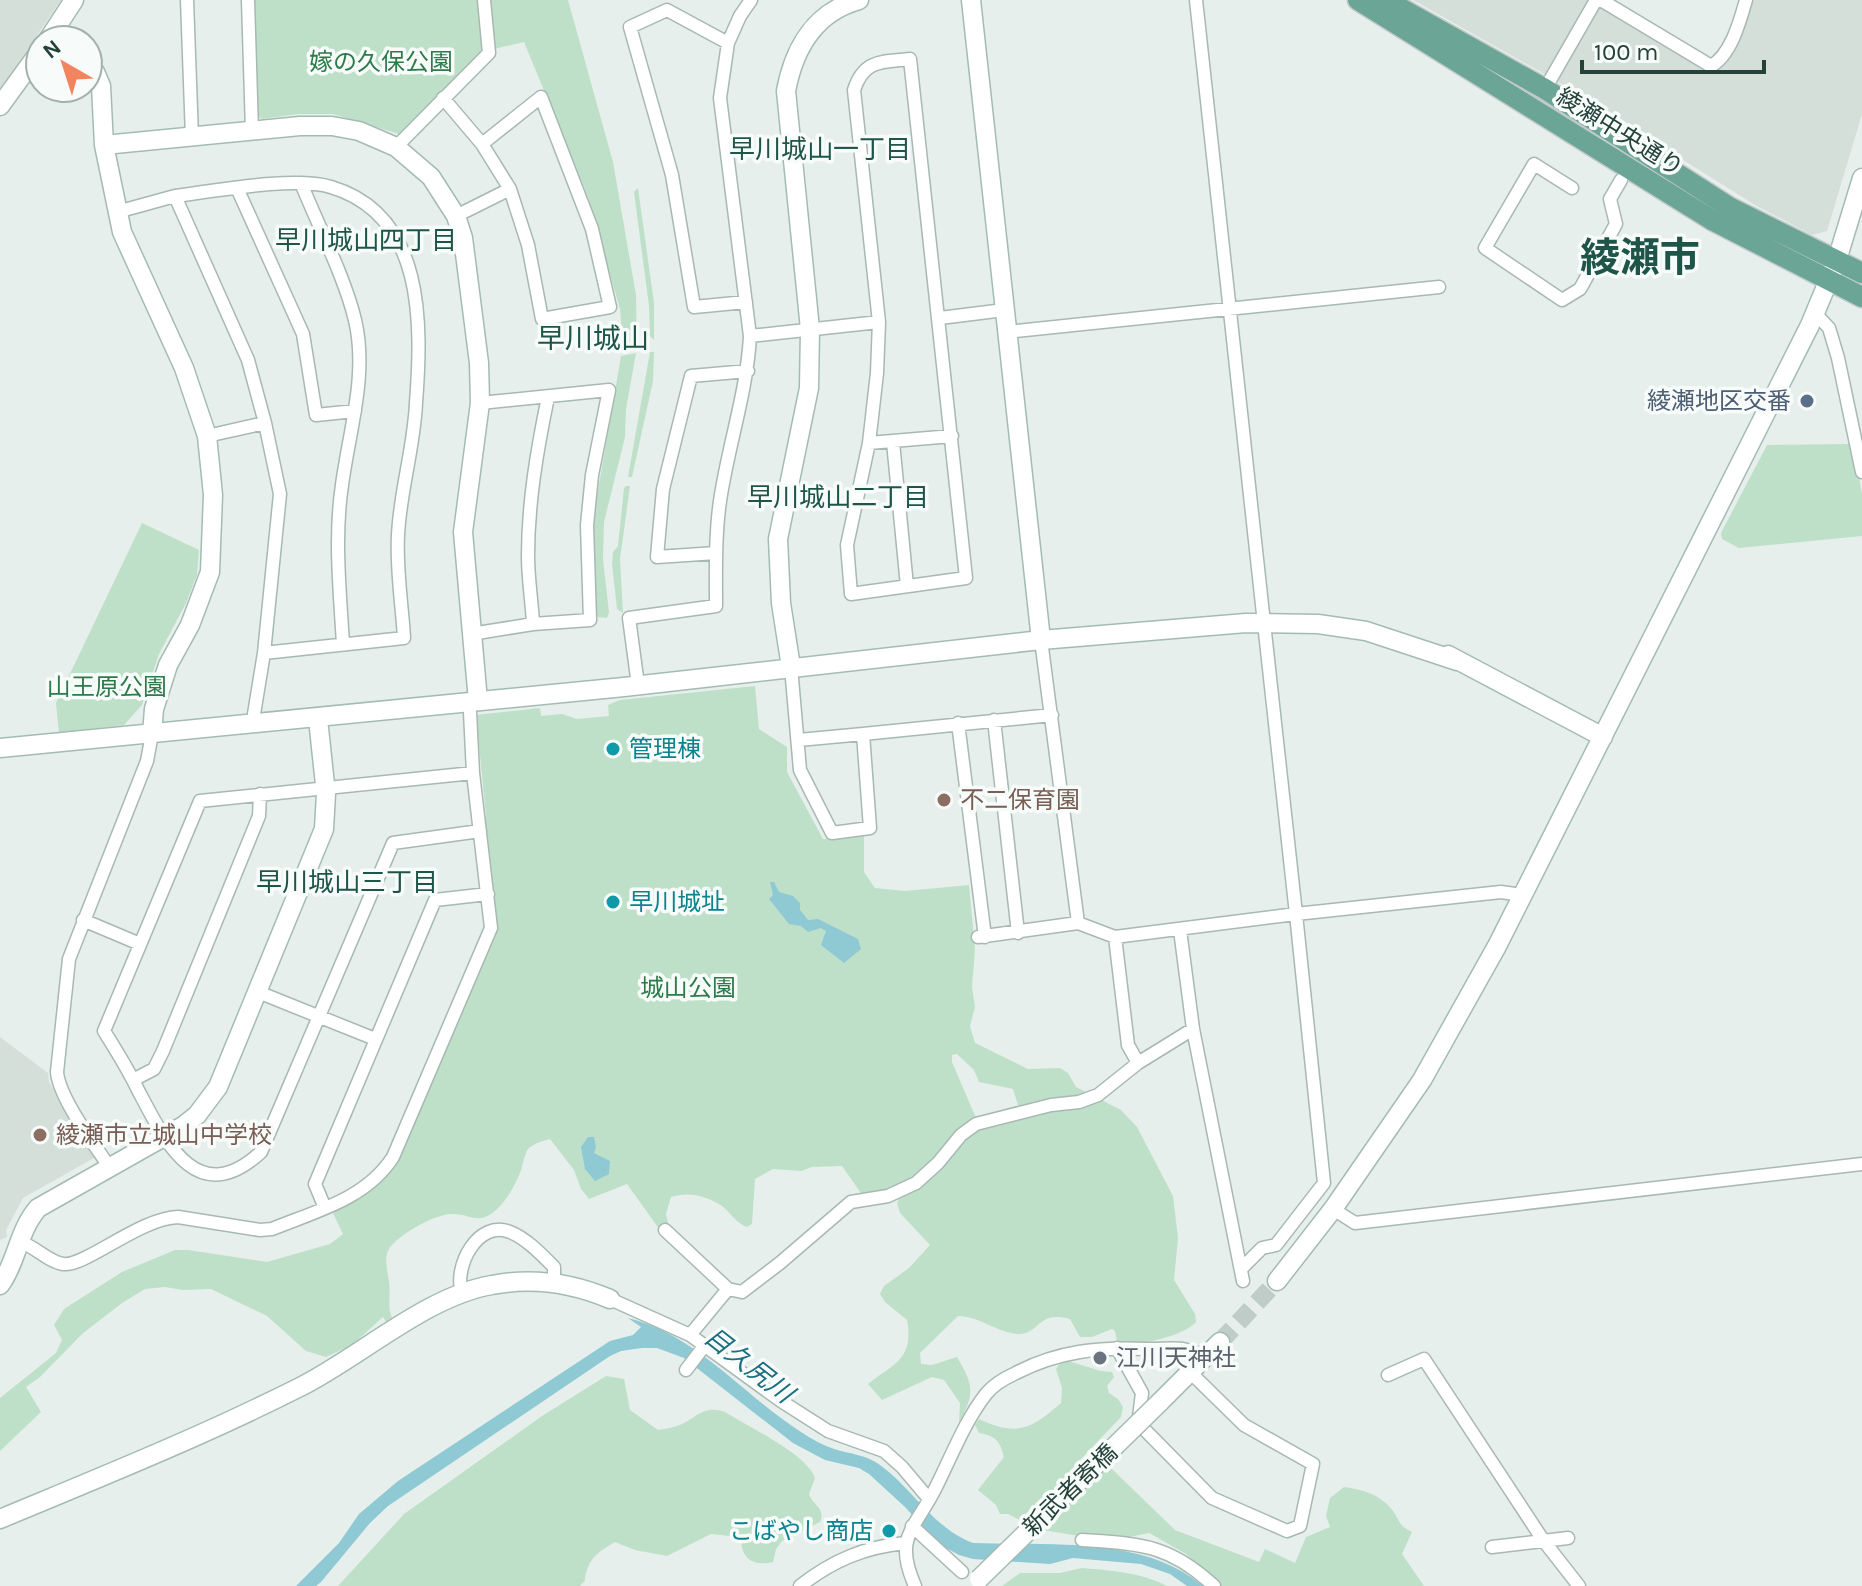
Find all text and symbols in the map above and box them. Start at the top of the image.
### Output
north arrow [24,24,104,104]
scale bar [1582,24,1764,74]
text: N [38,34,66,64]
text: 100 m [1594,38,1659,66]
park label: 嫁の久保公園 [309,48,453,76]
street label: 綾瀬中央通り [1552,82,1688,182]
district label: 早川城山一丁目 [729,134,911,165]
district label: 早川城山四丁目 [275,225,457,256]
district label: 綾瀬市 [1580,234,1700,281]
district label: 早川城山 [537,322,649,355]
place label: 綾瀬地区交番 [1647,387,1791,415]
marker: 綾瀬地区交番 [1798,392,1816,410]
district label: 早川城山二丁目 [747,482,929,513]
park label: 山王原公園 [47,673,167,701]
place label: 管理棟 [629,735,701,763]
marker: 管理棟 [604,740,622,758]
place label: 不二保育園 [960,786,1080,814]
marker: 不二保育園 [935,791,953,809]
district label: 早川城山三丁目 [256,867,438,898]
place label: 早川城址 [629,888,725,916]
marker: 早川城址 [604,893,622,911]
park label: 城山公園 [640,974,736,1002]
place label: 綾瀬市立城山中学校 [56,1121,272,1149]
marker: 綾瀬市立城山中学校 [31,1126,49,1144]
water label: 目久尻川 [698,1321,802,1411]
place label: 江川天神社 [1116,1344,1236,1372]
marker: 江川天神社 [1091,1349,1109,1367]
street label: 新武者寄橋 [1017,1438,1123,1542]
place label: こばやし商店 [729,1517,873,1545]
marker: こばやし商店 [880,1522,898,1540]

